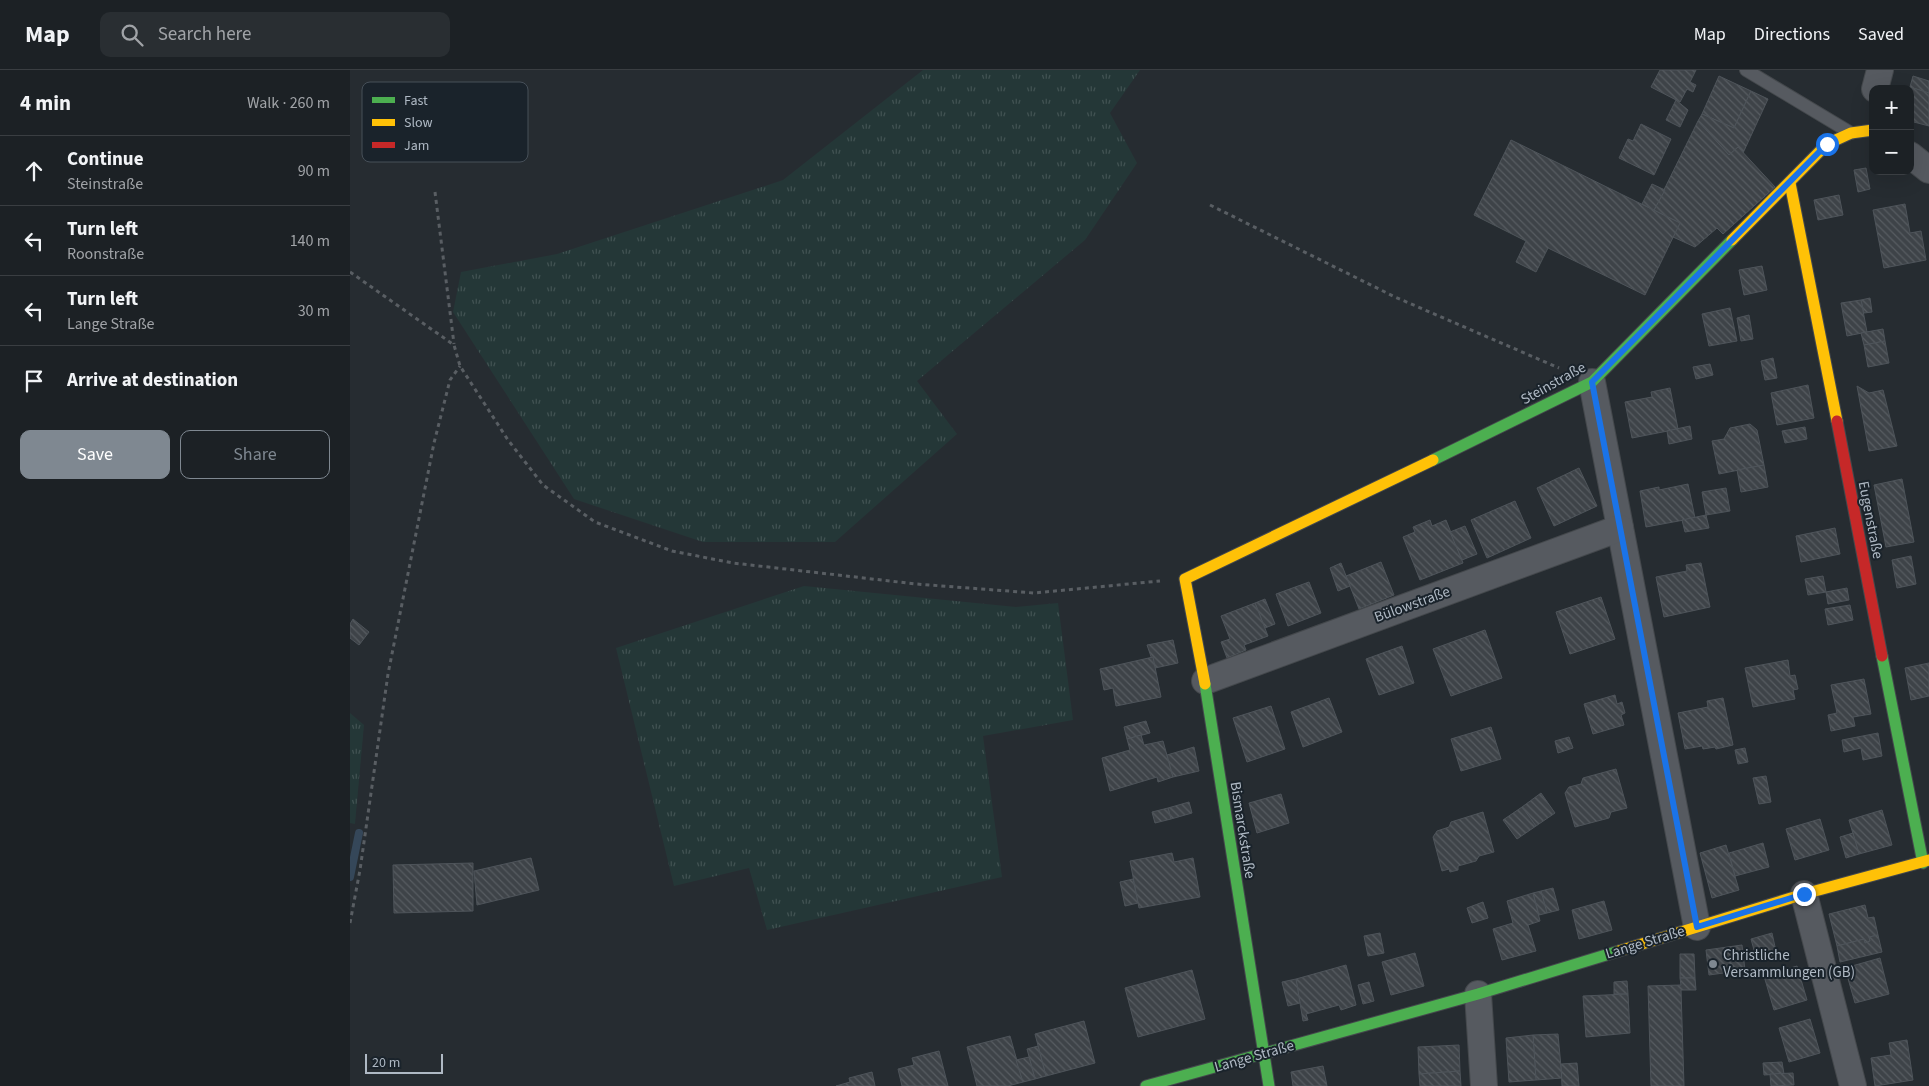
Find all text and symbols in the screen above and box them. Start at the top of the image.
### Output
search box [100,12,450,57]
text: Map [25,17,70,52]
icon: search [118,21,146,49]
text: Search here [158,21,251,48]
text: Map [1694,22,1726,47]
text: Directions [1754,22,1830,47]
text: Saved [1858,22,1904,47]
legend [362,82,528,162]
map controls [1869,85,1914,175]
button: + [1869,85,1914,130]
text: 4 min [20,88,71,118]
text: Fast [404,91,428,111]
text: Walk · 260 m [247,92,330,114]
text: Slow [404,113,433,133]
button: − [1869,130,1914,175]
route start [1816,133,1839,156]
text: Jam [404,136,429,156]
text: Continue [67,146,144,173]
icon: ahead [20,157,48,185]
text: 90 m [298,160,330,182]
text: Steinstraße [67,173,143,195]
text: Turn left [67,216,138,243]
icon: left [20,227,48,255]
text: 140 m [290,230,330,252]
text: Roonstraße [67,243,144,265]
text: Turn left [67,286,138,313]
icon: left [20,297,48,325]
text: 30 m [298,300,330,322]
text: Lange Straße [67,313,155,335]
street label: Steinstraße [1517,357,1590,410]
icon: arrive [20,367,48,395]
text: Arrive at destination [67,367,238,394]
button: Save [20,430,170,479]
button: Share [180,430,330,479]
street label: Eugenstraße [1853,480,1888,561]
street label: Bülowstraße [1371,581,1453,628]
street label: Bismarckstraße [1224,780,1261,880]
route end [1793,883,1816,906]
street label: Lange Straße [1603,920,1687,965]
place label: Christliche Versammlungen (GB) [1723,945,1855,983]
marker: Christliche Versammlungen (GB) [1707,958,1719,970]
street label: Lange Straße [1212,1035,1296,1078]
scale bar [365,1051,442,1074]
text: 20 m [372,1053,400,1073]

